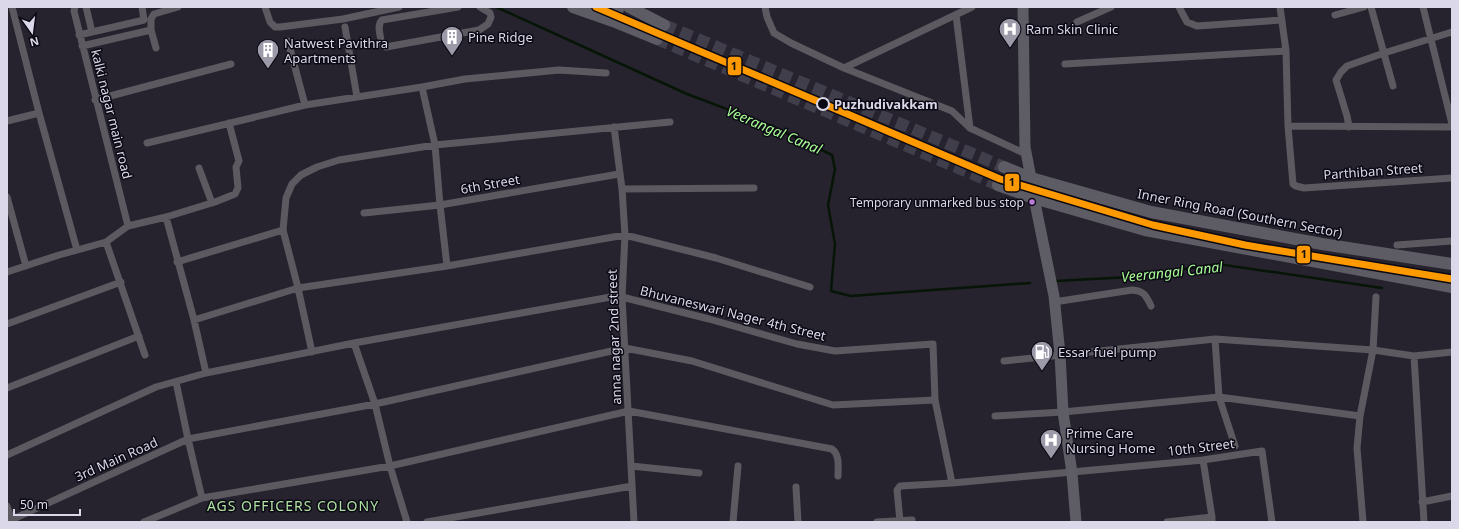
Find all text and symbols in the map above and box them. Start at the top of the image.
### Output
north arrow [12,12,52,52]
hospital icon: Ram Skin Clinic [997,16,1023,49]
place label: Ram Skin Clinic [1026,20,1118,38]
building icon: Pine Ridge [439,24,465,57]
place label: Pine Ridge [468,28,533,46]
text: N [28,34,41,51]
place label: Natwest Pavithra Apartments [284,34,388,67]
building icon: Natwest Pavithra Apartments [255,37,281,70]
street label: kalki nagar main road [87,47,137,181]
line badge: 1 [727,56,742,76]
text: 1 [731,58,737,73]
place label: Puzhudivakkam [834,95,938,113]
marker: Puzhudivakkam [816,97,830,111]
water label: Veerangal Canal [724,101,825,158]
street label: Parthiban Street [1323,159,1424,183]
street label: 6th Street [459,170,521,198]
line badge: 1 [1004,173,1020,192]
text: 1 [1009,174,1015,189]
street label: Inner Ring Road (Southern Sector) [1136,184,1344,242]
place label: Temporary unmarked bus stop [850,194,1024,211]
marker: Temporary unmarked bus stop [1027,197,1037,207]
line badge: 1 [1296,245,1311,264]
text: 1 [1301,246,1307,261]
water label: Veerangal Canal [1120,257,1224,286]
street label: anna nagar 2nd street [603,269,625,405]
street label: Bhuvaneswari Nager 4th Street [638,281,828,345]
fuel station icon: Essar fuel pump [1029,339,1055,372]
place label: Essar fuel pump [1058,343,1156,361]
place label: Prime Care Nursing Home [1066,424,1155,457]
hospital icon: Prime Care Nursing Home [1038,427,1064,460]
street label: 3rd Main Road [72,433,160,485]
street label: 10th Street [1167,434,1236,460]
scale bar [14,491,80,517]
text: 50 m [20,496,48,513]
district label: AGS OFFICERS COLONY [207,496,379,515]

